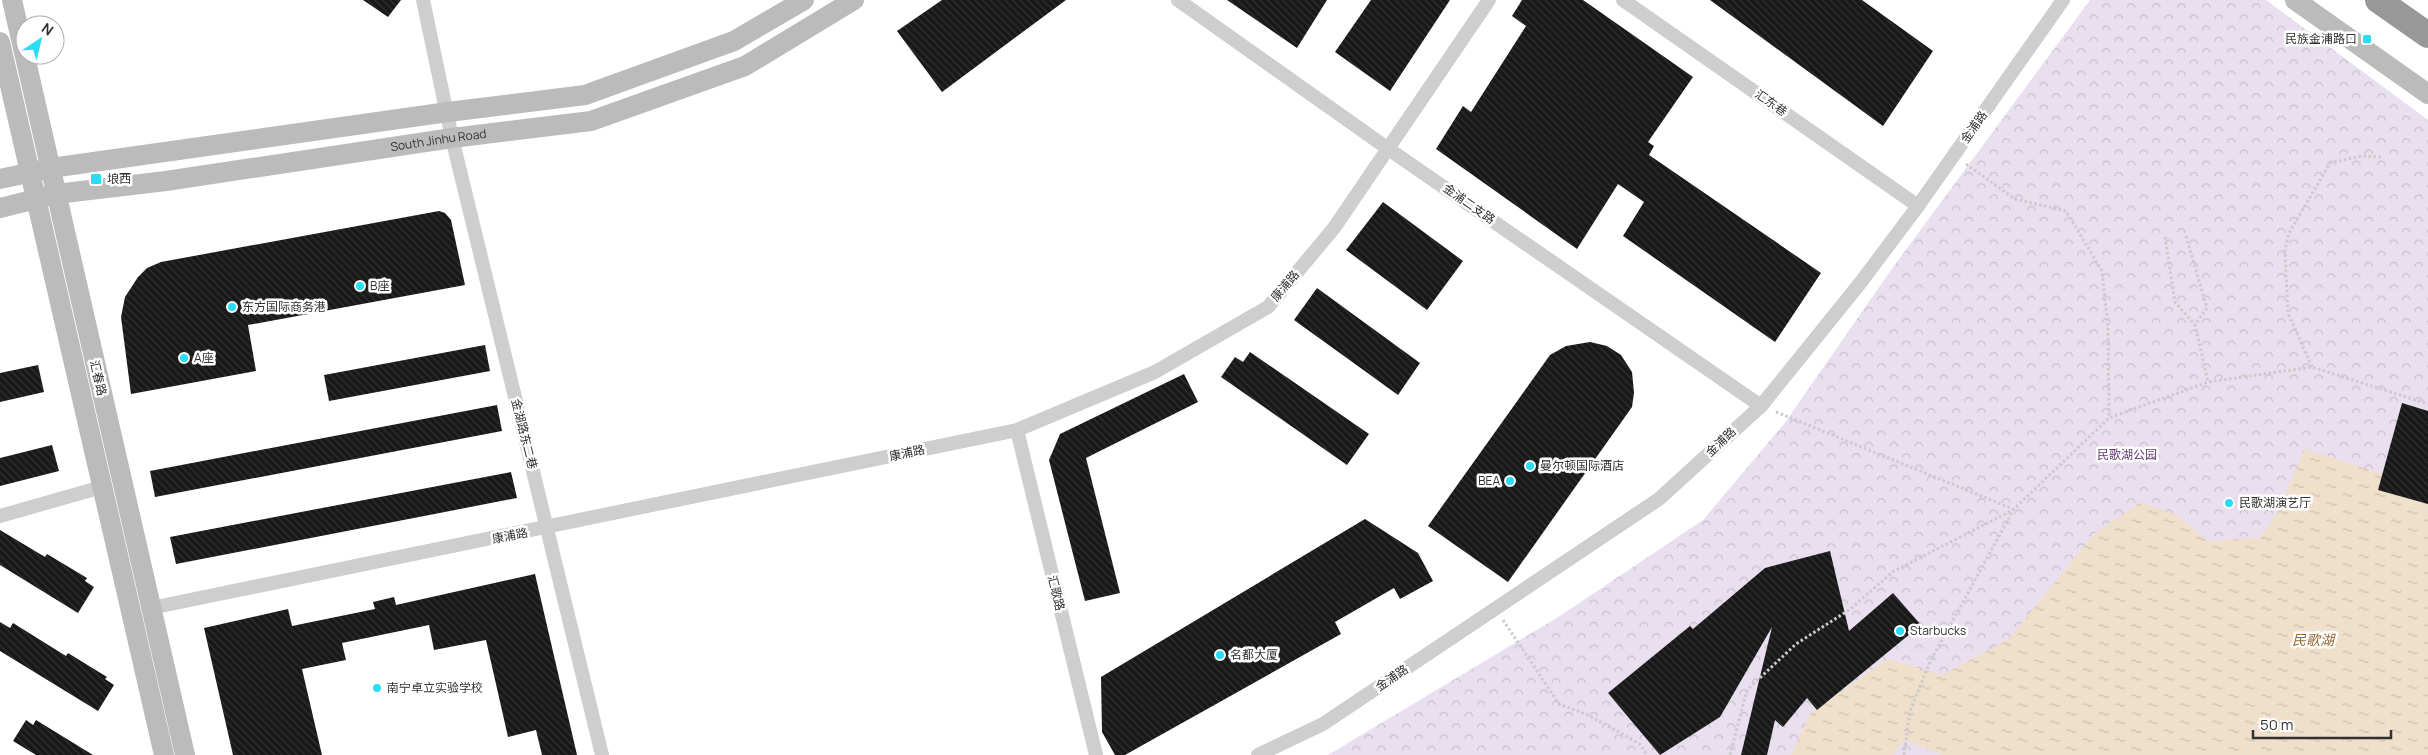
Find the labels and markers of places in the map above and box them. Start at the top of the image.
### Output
place label: 民族金浦路口 [2285,30,2357,47]
marker: 民族金浦路口 [2361,33,2373,45]
place label: 埌西 [107,170,131,187]
marker: 埌西 [89,172,103,186]
place label: B座 [370,277,389,294]
marker: B座 [354,280,366,292]
place label: 东方国际商务港 [242,298,326,315]
marker: 东方国际商务港 [226,301,238,313]
place label: A座 [194,349,214,366]
marker: A座 [178,352,190,364]
place label: 曼尔顿国际酒店 [1540,457,1624,474]
marker: 曼尔顿国际酒店 [1524,460,1536,472]
place label: BEA [1478,472,1500,489]
marker: BEA [1504,475,1516,487]
place label: 民歌湖演艺厅 [2239,494,2311,511]
marker: 民歌湖演艺厅 [2223,497,2235,509]
place label: Starbucks [1910,622,1966,639]
marker: Starbucks [1894,625,1906,637]
place label: 名都大厦 [1230,646,1278,663]
marker: 名都大厦 [1214,649,1226,661]
place label: 南宁卓立实验学校 [387,679,483,696]
marker: 南宁卓立实验学校 [371,682,383,694]

